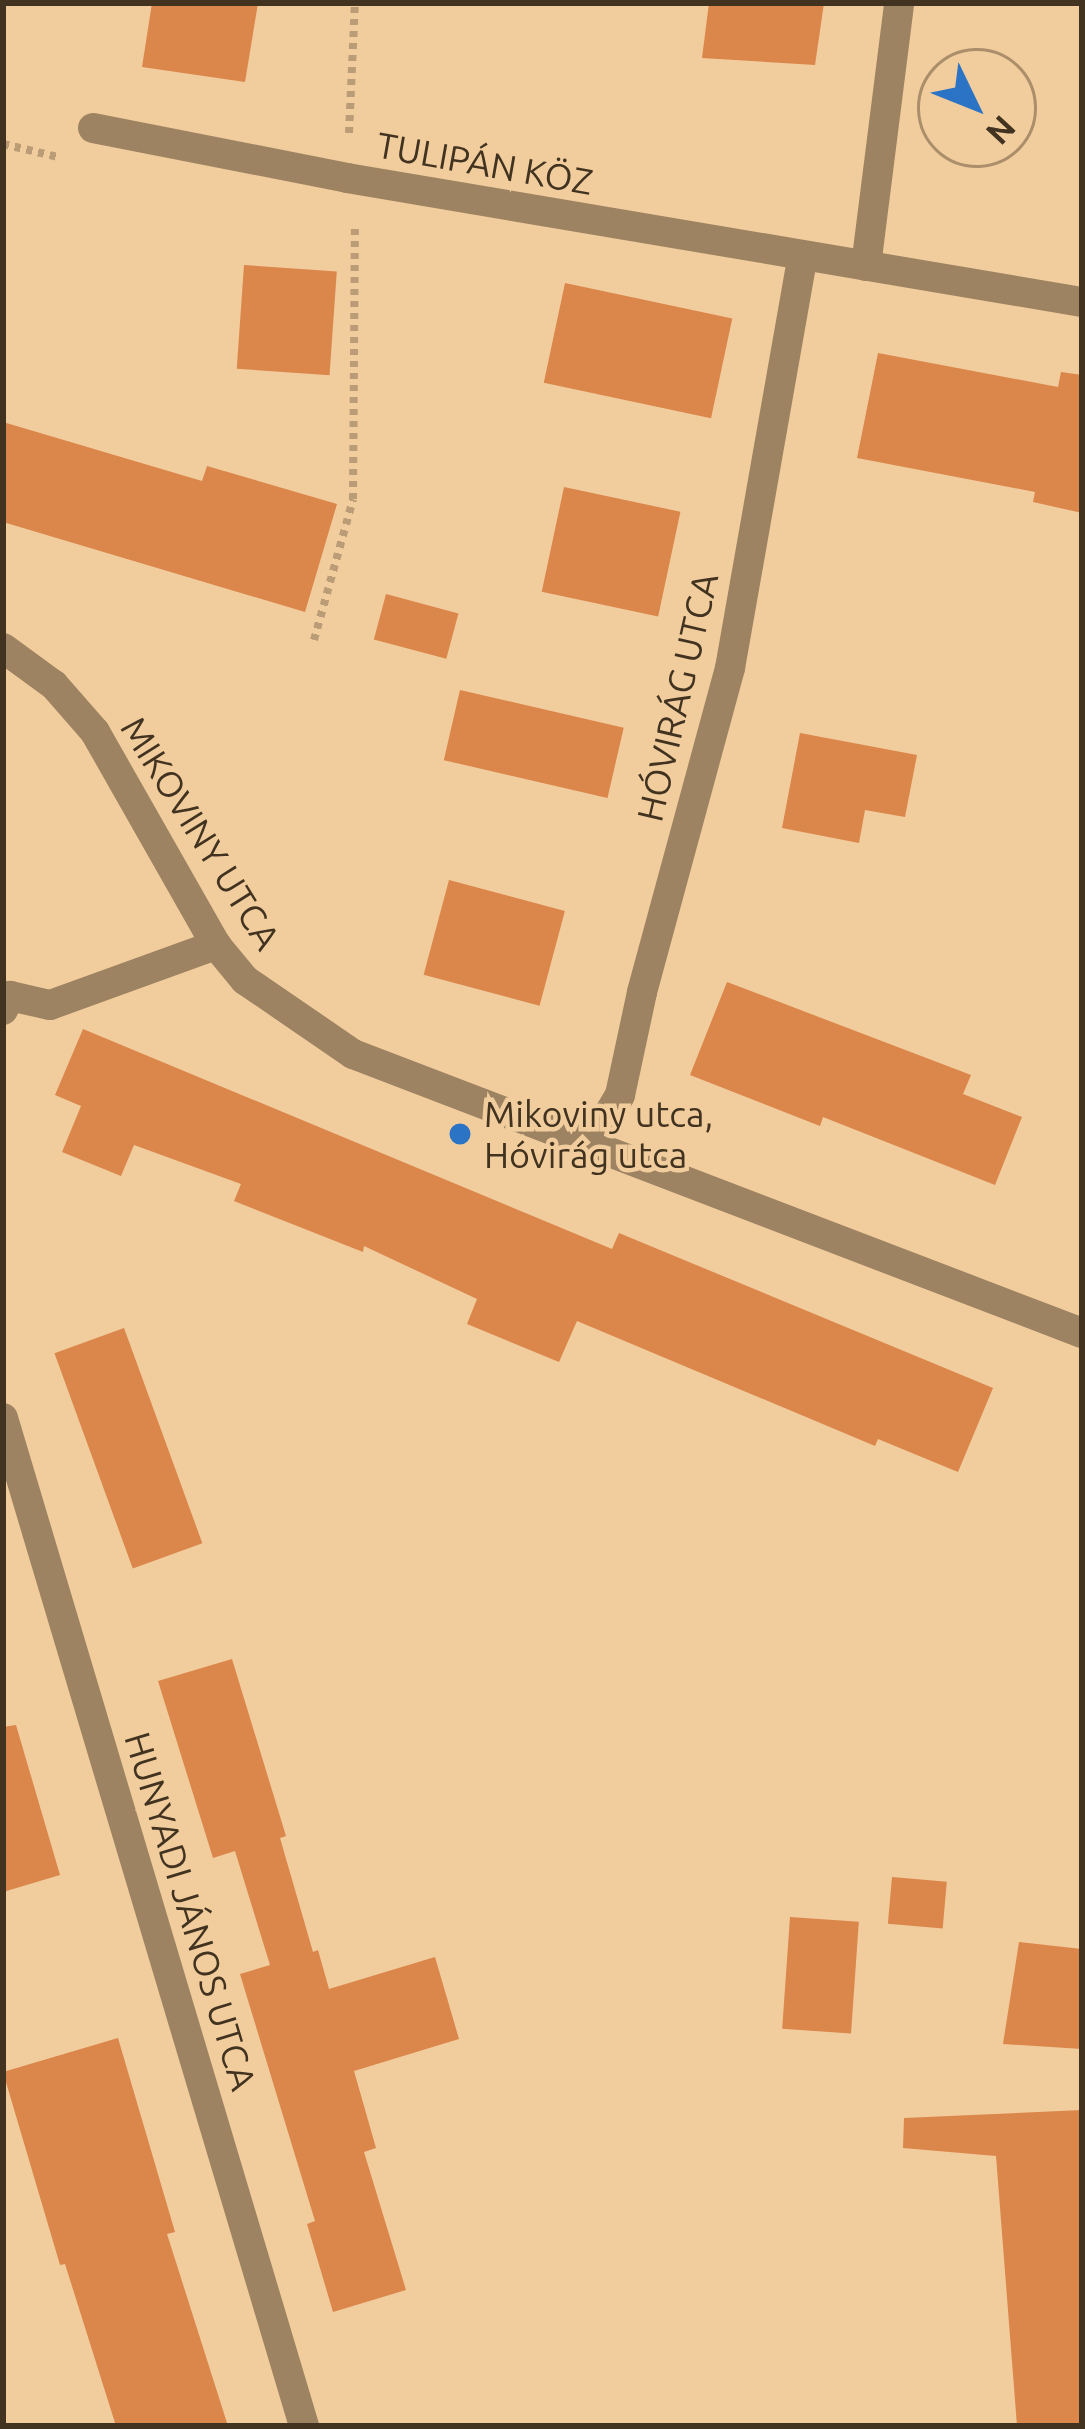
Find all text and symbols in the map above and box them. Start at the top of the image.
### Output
north arrow [917,48,1037,168]
text: N [980,109,1023,152]
street label: TULIPÁN KÖZ [374,123,596,203]
street label: HÓVIRÁG UTCA [627,569,727,825]
street label: MIKOVINY UTCA [112,709,290,957]
place label: Mikoviny utca, Hóvirág utca [484,1091,713,1176]
marker: Mikoviny utca, Hóvirág utca [447,1121,473,1147]
street label: HUNYADI JÁNOS UTCA [116,1727,266,2095]

